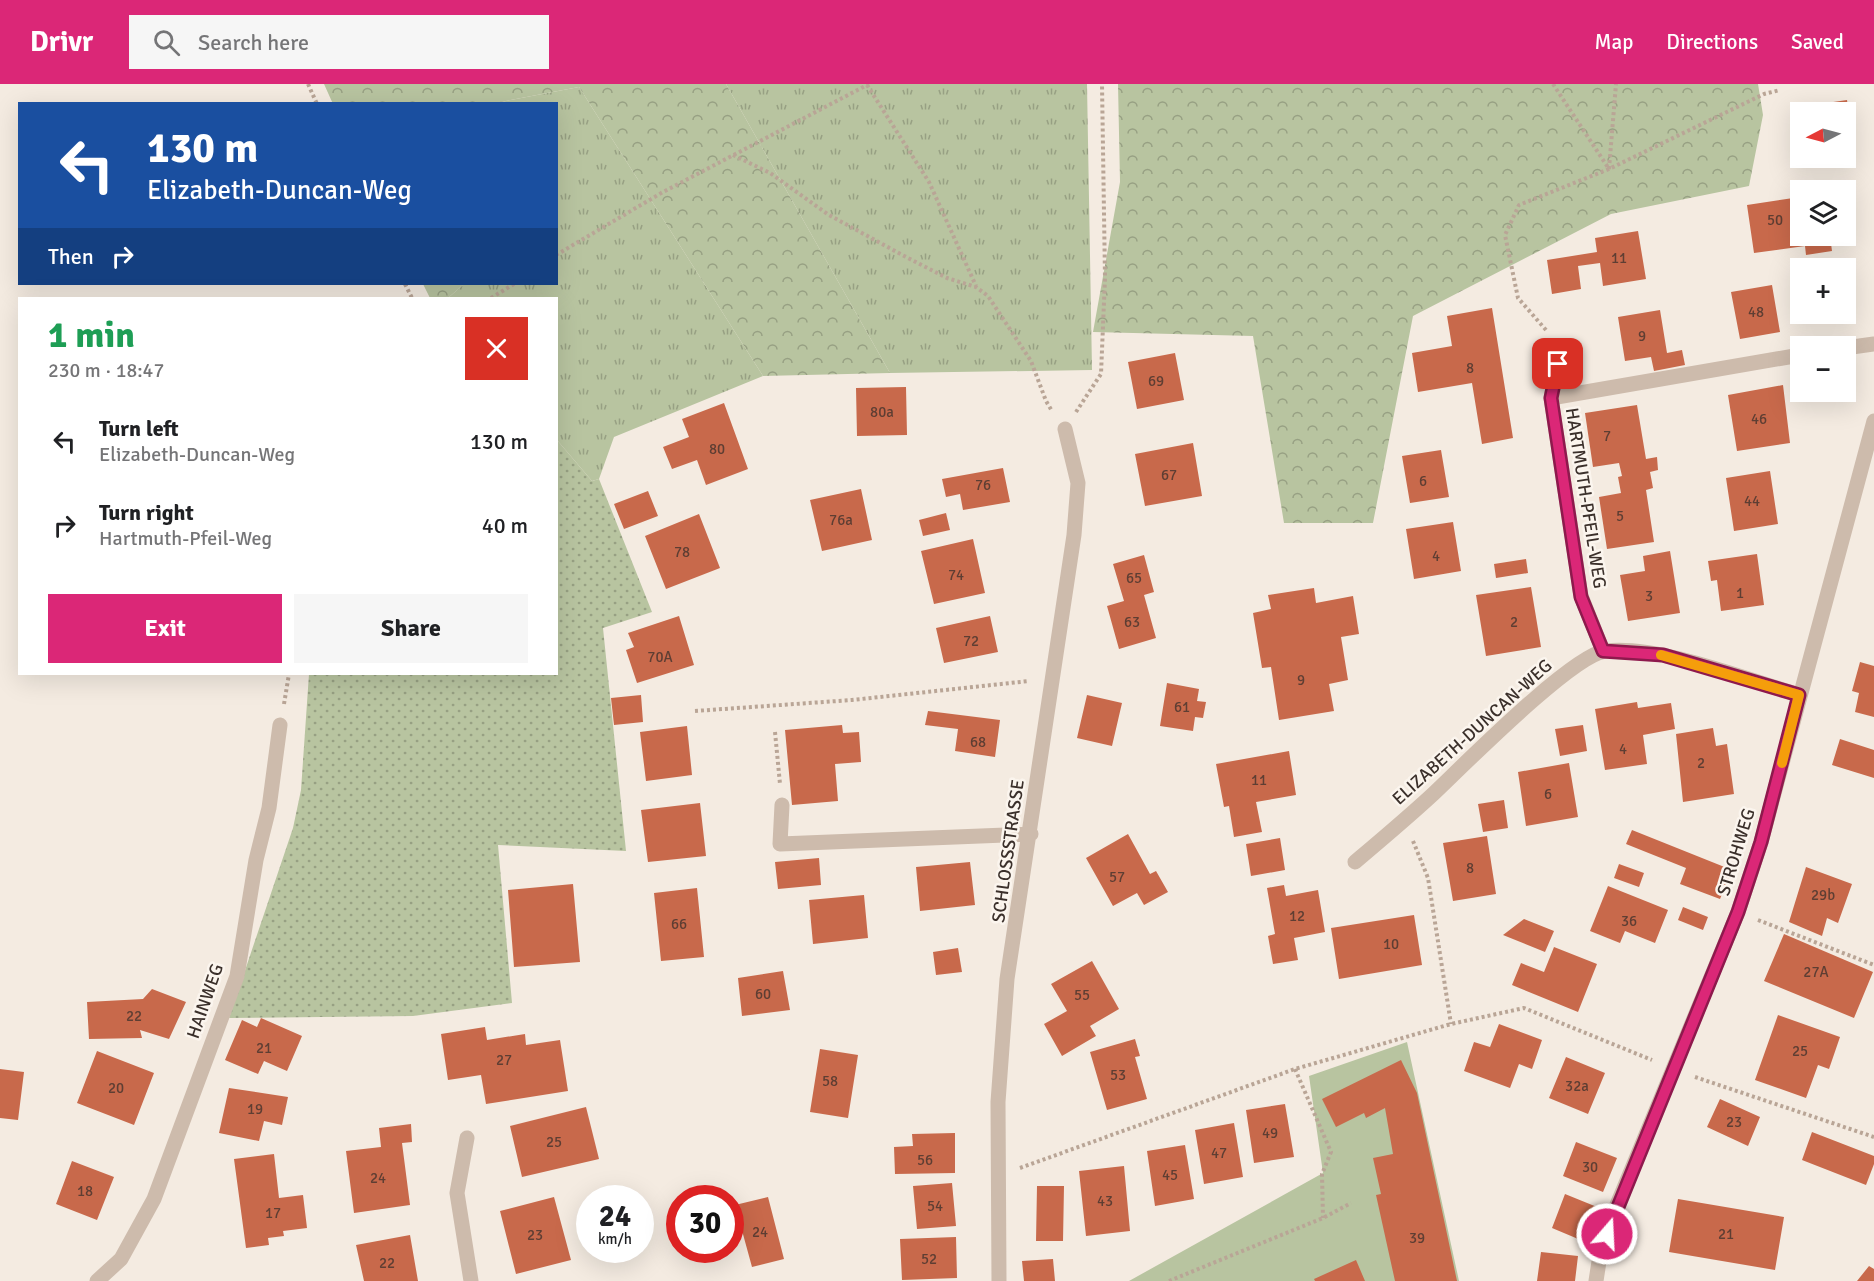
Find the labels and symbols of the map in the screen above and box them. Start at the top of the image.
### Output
north arrow [1790,102,1856,168]
house number: 50 [1767,211,1783,229]
house number: 11 [1611,249,1627,267]
house number: 48 [1748,303,1764,321]
house number: 9 [1638,327,1646,345]
pin [1532,338,1583,389]
house number: 8 [1466,359,1474,377]
house number: 69 [1148,372,1164,390]
house number: 80a [870,403,894,421]
street label: HARTMUTH-PFEIL-WEG [1561,406,1611,590]
house number: 46 [1751,410,1767,428]
house number: 7 [1603,427,1611,445]
house number: 80 [709,440,725,458]
house number: 67 [1161,466,1177,484]
house number: 6 [1419,472,1427,490]
house number: 76 [975,476,991,494]
house number: 44 [1744,492,1760,510]
house number: 5 [1616,507,1624,525]
house number: 76a [829,511,853,529]
house number: 78 [674,543,690,561]
house number: 4 [1432,547,1440,565]
house number: 74 [948,566,964,584]
house number: 65 [1126,569,1142,587]
house number: 1 [1736,584,1744,602]
house number: 3 [1645,587,1653,605]
house number: 63 [1124,613,1140,631]
house number: 2 [1510,613,1518,631]
house number: 72 [963,632,979,650]
house number: 70A [647,648,673,666]
street label: ELIZABETH-DUNCAN-WEG [1388,654,1556,810]
house number: 9 [1297,671,1305,689]
house number: 61 [1174,698,1190,716]
house number: 68 [970,733,986,751]
house number: 4 [1619,740,1627,758]
house number: 2 [1697,754,1705,772]
house number: 11 [1251,771,1267,789]
street label: SCHLOSSSTRASSE [987,778,1029,924]
house number: 6 [1544,785,1552,803]
street label: STROHWEG [1712,806,1760,898]
house number: 8 [1466,859,1474,877]
house number: 57 [1109,868,1125,886]
house number: 29b [1811,886,1835,904]
house number: 12 [1289,907,1305,925]
house number: 36 [1621,912,1637,930]
house number: 66 [671,915,687,933]
house number: 10 [1383,935,1399,953]
street label: HAINWEG [182,961,228,1041]
house number: 27A [1803,963,1829,981]
house number: 60 [755,985,771,1003]
house number: 55 [1074,986,1090,1004]
house number: 22 [126,1007,142,1025]
house number: 21 [256,1039,272,1057]
house number: 25 [1792,1042,1808,1060]
house number: 27 [496,1051,512,1069]
house number: 53 [1110,1066,1126,1084]
house number: 58 [822,1072,838,1090]
house number: 32a [1565,1077,1589,1095]
house number: 20 [108,1079,124,1097]
house number: 19 [247,1100,263,1118]
house number: 23 [1726,1113,1742,1131]
house number: 49 [1262,1124,1278,1142]
house number: 25 [546,1133,562,1151]
house number: 47 [1211,1144,1227,1162]
house number: 56 [917,1151,933,1169]
house number: 30 [1582,1158,1598,1176]
house number: 45 [1162,1166,1178,1184]
house number: 24 [370,1169,386,1187]
house number: 18 [77,1182,93,1200]
speed limit sign: 30 [666,1185,744,1263]
house number: 43 [1097,1192,1113,1210]
house number: 54 [927,1197,943,1215]
position arrow [1575,1202,1639,1266]
house number: 17 [265,1204,281,1222]
house number: 24 [752,1223,768,1241]
house number: 21 [1718,1225,1734,1243]
house number: 23 [527,1226,543,1244]
house number: 39 [1409,1229,1425,1247]
house number: 52 [921,1250,937,1268]
house number: 22 [379,1254,395,1272]

